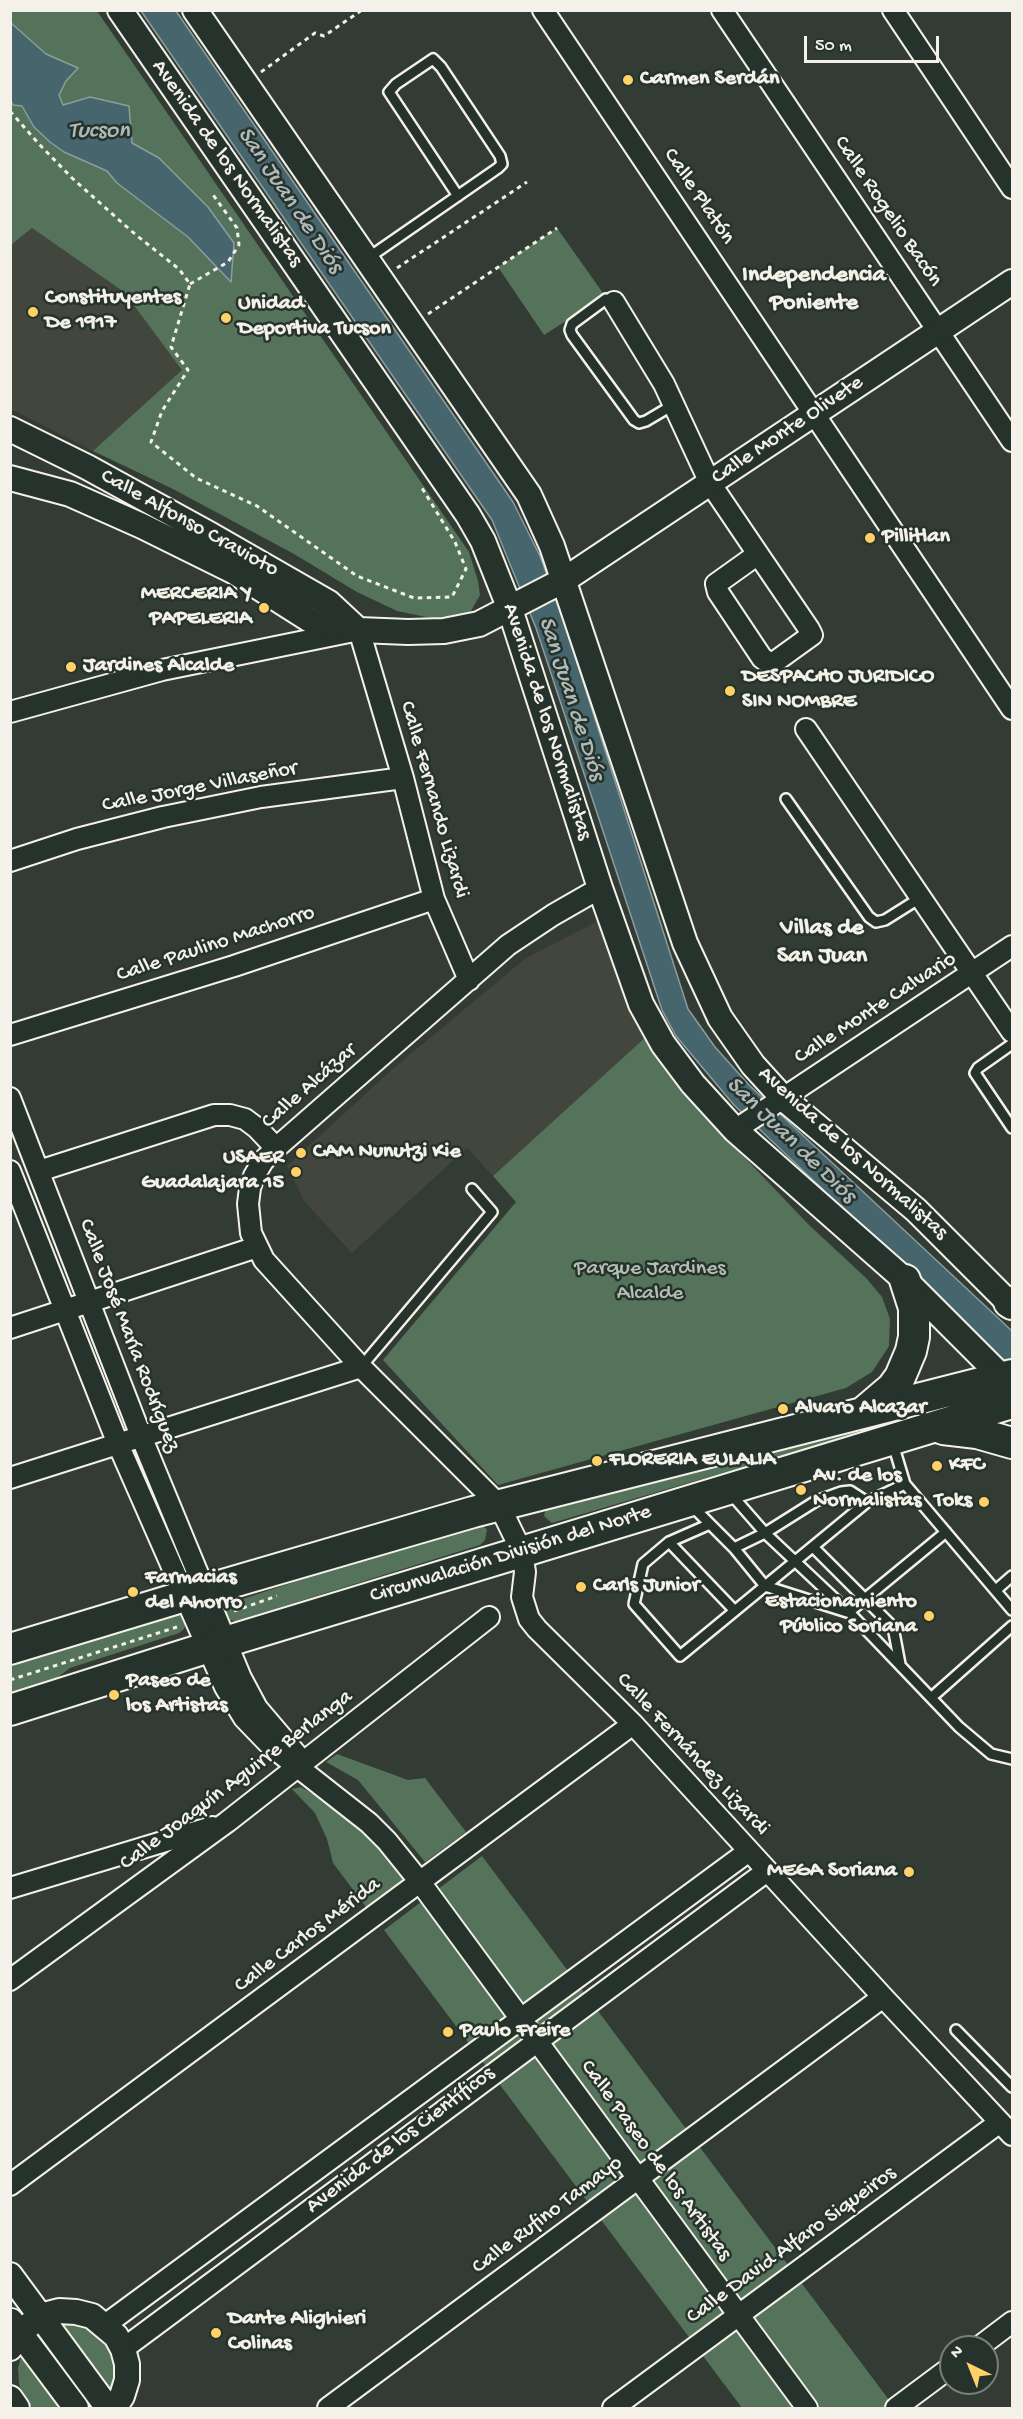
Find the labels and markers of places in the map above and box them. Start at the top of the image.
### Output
place label: Carmen Serdán [640,67,779,93]
marker: Carmen Serdán [621,73,635,87]
place label: Constituyentes De 1917 [45,286,181,338]
place label: Unidad Deportiva Tucson [238,292,391,344]
marker: Constituyentes De 1917 [26,305,40,319]
marker: Unidad Deportiva Tucson [219,311,233,325]
place label: Pillitlan [882,525,950,551]
marker: Pillitlan [863,531,877,545]
place label: MERCERIA Y PAPELERIA [141,582,252,634]
marker: MERCERIA Y PAPELERIA [257,601,271,615]
place label: Jardines Alcalde [83,654,234,680]
marker: Jardines Alcalde [64,660,78,674]
place label: DESPACHO JURIDICO SIN NOMBRE [742,665,934,716]
marker: DESPACHO JURIDICO SIN NOMBRE [723,684,737,698]
place label: CAM Nunutzi Kie [313,1140,461,1166]
place label: USAER Guadalajara 15 [141,1146,284,1198]
marker: CAM Nunutzi Kie [294,1146,308,1160]
marker: USAER Guadalajara 15 [289,1165,303,1179]
place label: Alvaro Alcazar [795,1396,926,1422]
marker: Alvaro Alcazar [776,1402,790,1416]
place label: FLORERIA EULALIA [609,1448,776,1474]
place label: KFC [949,1453,984,1479]
marker: FLORERIA EULALIA [590,1454,604,1468]
marker: KFC [930,1459,944,1473]
place label: Av. de los Normalistas [813,1464,921,1516]
marker: Av. de los Normalistas [794,1483,808,1497]
place label: Toks [934,1489,972,1515]
marker: Toks [977,1495,991,1509]
place label: Farmacias del Ahorro [145,1566,243,1618]
place label: Carls Junior [593,1574,699,1600]
marker: Carls Junior [574,1580,588,1594]
marker: Farmacias del Ahorro [126,1585,140,1599]
place label: Estacionamiento Público Soriana [765,1590,917,1642]
marker: Estacionamiento Público Soriana [922,1609,936,1623]
place label: Paseo de los Artistas [126,1669,227,1720]
marker: Paseo de los Artistas [107,1688,121,1702]
place label: MEGA Soriana [767,1859,897,1885]
marker: MEGA Soriana [902,1865,916,1879]
place label: Paulo Freire [460,2019,570,2045]
marker: Paulo Freire [441,2025,455,2039]
place label: Dante Alighieri Colinas [228,2307,366,2358]
marker: Dante Alighieri Colinas [209,2326,223,2340]

